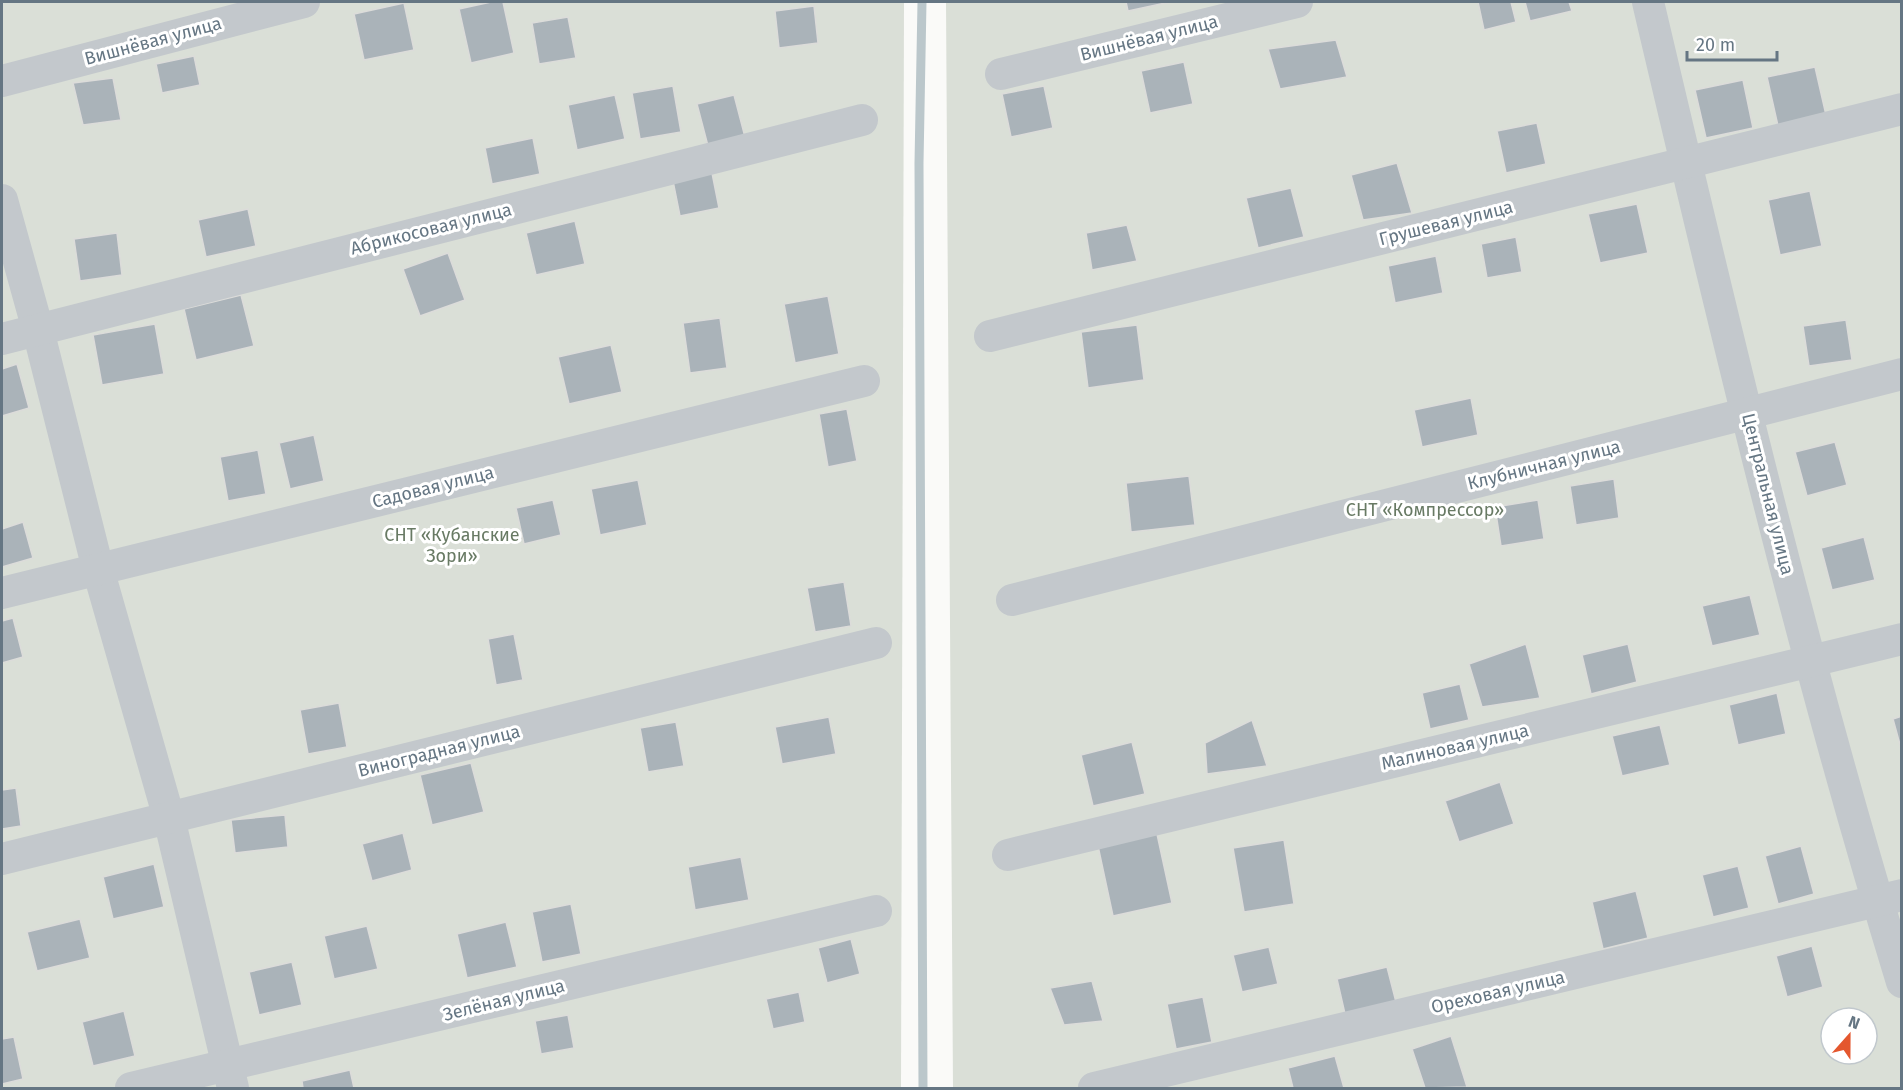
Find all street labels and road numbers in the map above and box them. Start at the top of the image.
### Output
street label: Вишнёвая улица [1078,10,1220,66]
street label: Вишнёвая улица [82,12,224,70]
street label: Грушевая улица [1377,196,1515,250]
street label: Абрикосовая улица [348,198,514,260]
street label: Центральная улица [1737,411,1799,577]
street label: Клубничная улица [1465,435,1623,495]
street label: Садовая улица [370,461,496,513]
street label: Малиновая улица [1379,719,1531,775]
street label: Виноградная улица [356,720,522,782]
street label: Ореховая улица [1429,966,1567,1018]
street label: Зелёная улица [441,974,567,1026]

